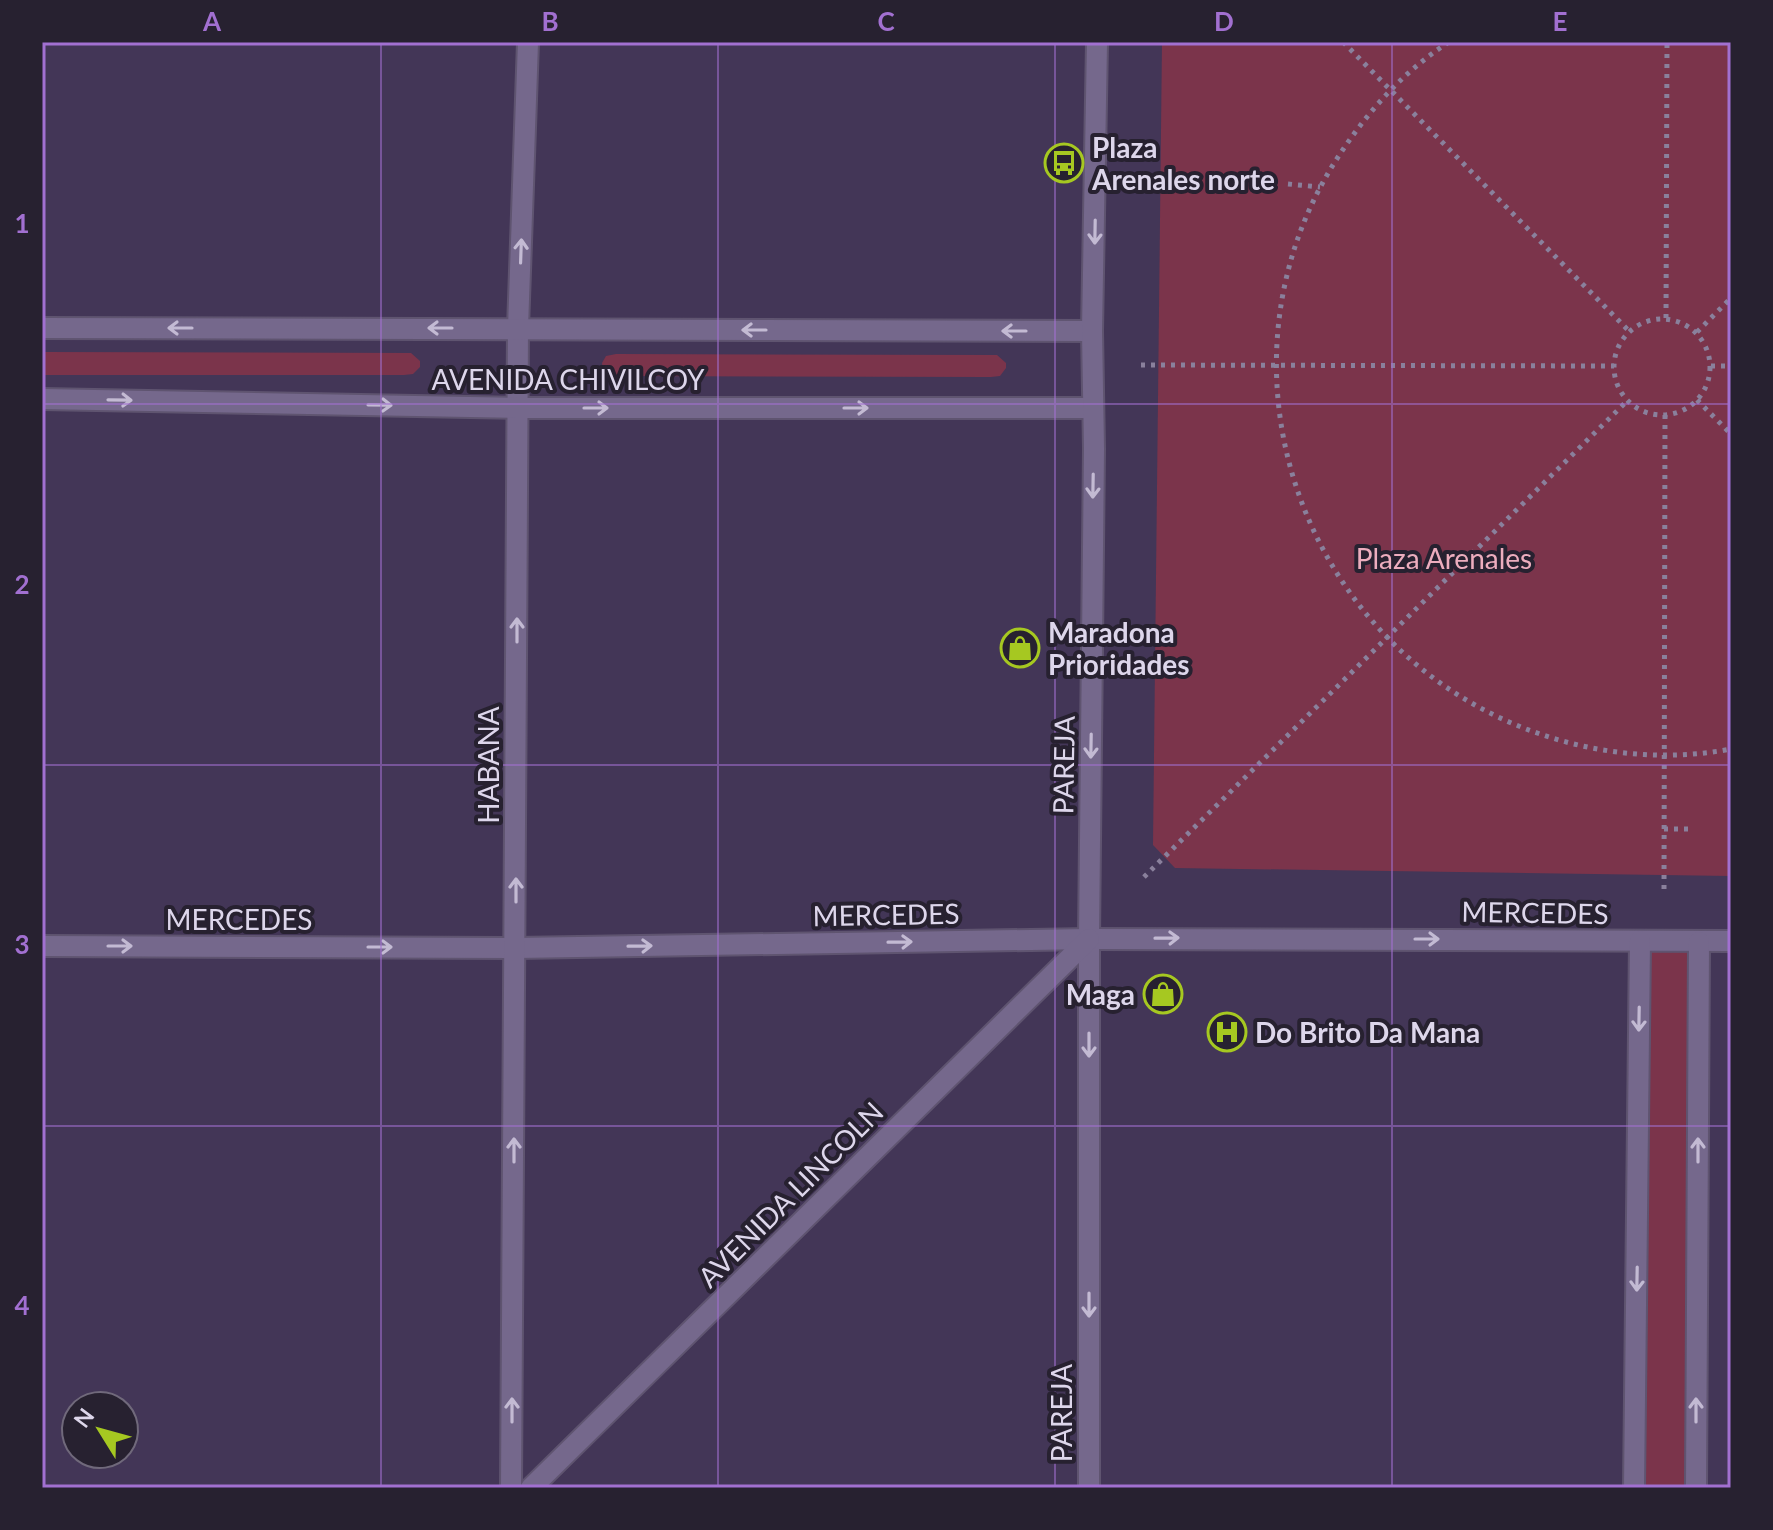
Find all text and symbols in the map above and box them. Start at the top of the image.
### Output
text: A [202,5,222,37]
text: B [541,5,559,37]
text: C [877,5,895,37]
text: D [1214,5,1234,37]
text: E [1553,5,1567,37]
place label: Plaza Arenales norte [1091,130,1275,196]
bus stop icon: Plaza Arenales norte [1043,142,1085,184]
text: 1 [14,207,30,239]
one-way arrow [1087,218,1103,245]
one-way arrow [513,238,528,265]
one-way arrow [167,320,194,336]
one-way arrow [427,320,454,336]
one-way arrow [741,322,768,338]
one-way arrow [1001,323,1028,339]
street label: AVENIDA CHIVILCOY [431,362,705,396]
one-way arrow [106,393,133,408]
one-way arrow [366,397,393,413]
one-way arrow [582,400,609,416]
one-way arrow [842,400,869,416]
one-way arrow [1085,472,1101,499]
park label: Plaza Arenales [1356,541,1532,575]
text: 2 [14,568,30,600]
place label: Maradona Prioridades [1048,615,1190,681]
one-way arrow [509,617,525,644]
shop icon: Maradona Prioridades [999,627,1041,669]
street label: HABANA [471,706,505,824]
street label: PAREJA [1045,715,1081,815]
one-way arrow [1083,732,1099,759]
one-way arrow [508,877,524,904]
street label: MERCEDES [1461,894,1609,930]
street label: MERCEDES [812,896,960,932]
street label: MERCEDES [165,902,313,936]
text: 3 [14,928,30,960]
one-way arrow [1153,930,1180,946]
one-way arrow [1413,931,1440,947]
one-way arrow [886,934,913,950]
one-way arrow [106,938,133,954]
one-way arrow [626,938,653,954]
one-way arrow [366,939,393,955]
shop icon: Maga [1142,973,1184,1015]
place label: Maga [1066,977,1135,1011]
one-way arrow [1631,1005,1647,1032]
hospital icon: Do Brito Da Mana [1206,1011,1248,1053]
place label: Do Brito Da Mana [1255,1015,1480,1049]
one-way arrow [1081,1031,1097,1058]
street label: AVENIDA LINCOLN [690,1094,890,1294]
one-way arrow [506,1137,522,1164]
one-way arrow [1690,1137,1706,1164]
one-way arrow [1629,1265,1644,1292]
text: 4 [14,1289,30,1321]
one-way arrow [1081,1291,1097,1318]
street label: PAREJA [1044,1364,1078,1462]
north arrow [60,1390,140,1470]
one-way arrow [504,1397,520,1424]
one-way arrow [1689,1397,1704,1424]
text: N [68,1403,100,1433]

